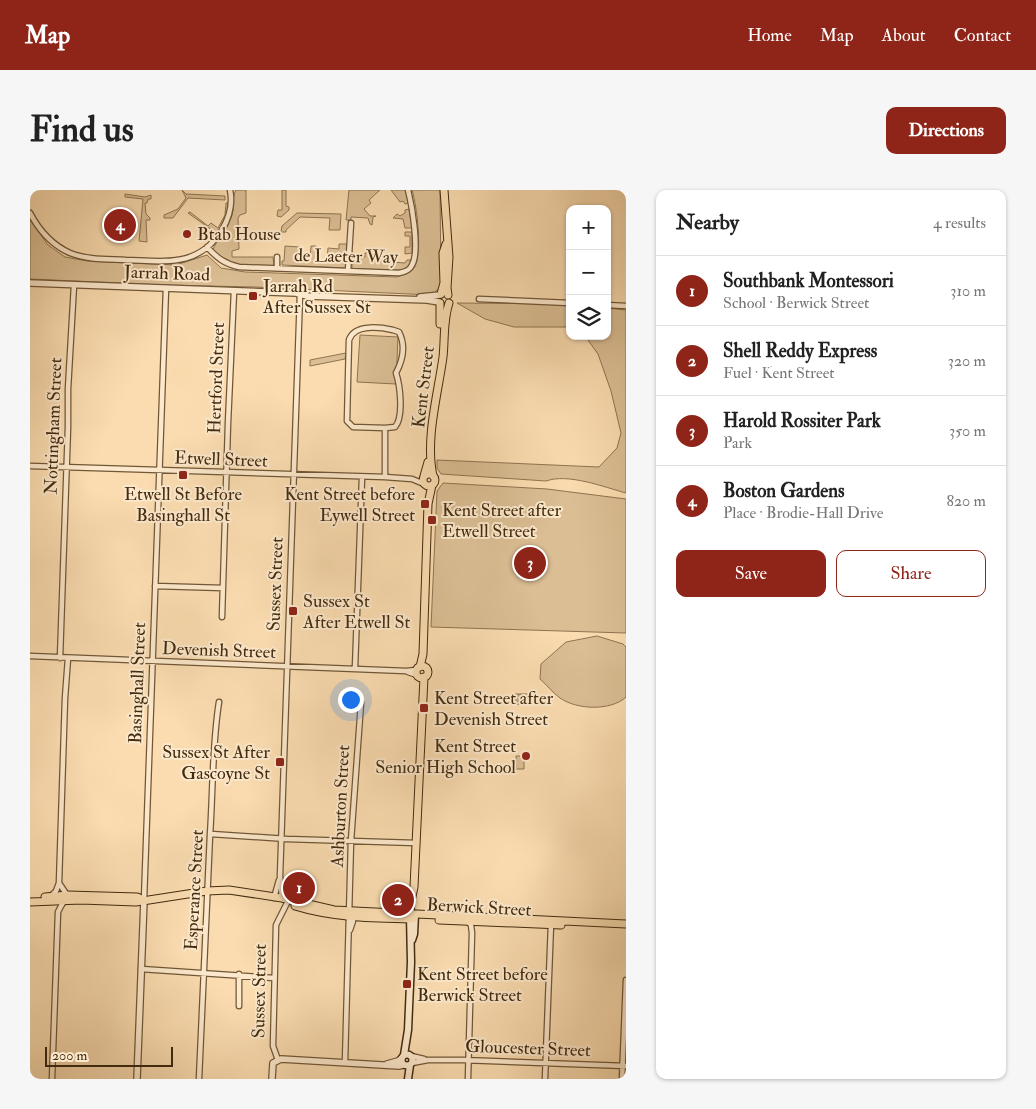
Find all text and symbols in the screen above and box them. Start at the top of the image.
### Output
text: Map [25,20,70,51]
text: Home [747,24,792,47]
text: Map [820,24,854,47]
text: About [882,24,926,47]
text: Contact [954,24,1011,47]
button: Directions [886,107,1006,154]
text: Find us [30,108,134,152]
map controls [566,205,611,340]
button: + [566,205,611,250]
pin: 4 [104,206,136,244]
text: Nearby [676,209,739,236]
text: 4 results [933,213,986,233]
place label: Btab House [197,223,281,246]
marker: Btab House [181,228,193,240]
street label: de Laeter Way [294,244,399,269]
button: − [566,250,611,295]
street label: Jarrah Road [123,260,210,286]
text: Southbank Montessori [723,269,894,293]
place label: Jarrah Rd After Sussex St [262,275,371,319]
text: 1 [689,281,695,301]
text: 310 m [950,281,986,301]
marker: Jarrah Rd After Sussex St [247,290,259,302]
text: School · Berwick Street [723,293,869,313]
button: layers [566,295,611,340]
street label: Hertford Street [203,322,230,434]
text: Shell Reddy Express [723,339,877,363]
street label: Kent Street [407,345,440,429]
text: 2 [688,351,696,371]
text: 320 m [948,351,986,371]
street label: Nottingham Street [40,357,67,495]
text: Fuel · Kent Street [723,363,835,383]
text: Harold Rossiter Park [723,409,881,433]
text: 3 [689,421,695,441]
text: 350 m [949,421,986,441]
text: Park [723,433,752,453]
street label: Etwell Street [174,446,268,473]
marker: Etwell St Before Basinghall St [177,469,189,481]
text: Boston Gardens [723,479,845,503]
place label: Etwell St Before Basinghall St [124,483,242,527]
place label: Kent Street before Eywell Street [284,483,415,527]
text: 4 [688,491,696,511]
text: 820 m [946,491,986,511]
marker: Kent Street before Eywell Street [419,498,431,510]
place label: Kent Street after Etwell Street [442,499,561,543]
text: Place · Brodie-Hall Drive [723,503,883,523]
marker: Kent Street after Etwell Street [426,514,438,526]
street label: Sussex Street [262,536,289,632]
pin: 3 [514,544,546,582]
button: Save [676,550,826,597]
button: Share [836,550,986,597]
place label: Sussex St After Etwell St [302,590,410,634]
marker: Sussex St After Etwell St [287,605,299,617]
street label: Basinghall Street [124,622,151,744]
street label: Devenish Street [162,637,277,664]
your location [338,687,364,713]
place label: Kent Street after Devenish Street [434,687,553,731]
marker: Kent Street after Devenish Street [418,702,430,714]
place label: Kent Street Senior High School [375,735,516,779]
place label: Sussex St After Gascoyne St [162,741,270,785]
street label: Ashburton Street [326,744,355,869]
marker: Kent Street Senior High School [520,750,532,762]
marker: Sussex St After Gascoyne St [274,756,286,768]
street label: Esperance Street [180,829,209,951]
pin: 1 [283,869,315,907]
pin: 2 [382,881,414,919]
street label: Berwick Street [426,893,532,922]
street label: Sussex Street [247,944,272,1038]
place label: Kent Street before Berwick Street [417,963,548,1007]
marker: Kent Street before Berwick Street [401,978,413,990]
street label: Gloucester Street [465,1035,591,1062]
scale bar [45,1044,172,1067]
text: 200 m [52,1047,87,1064]

